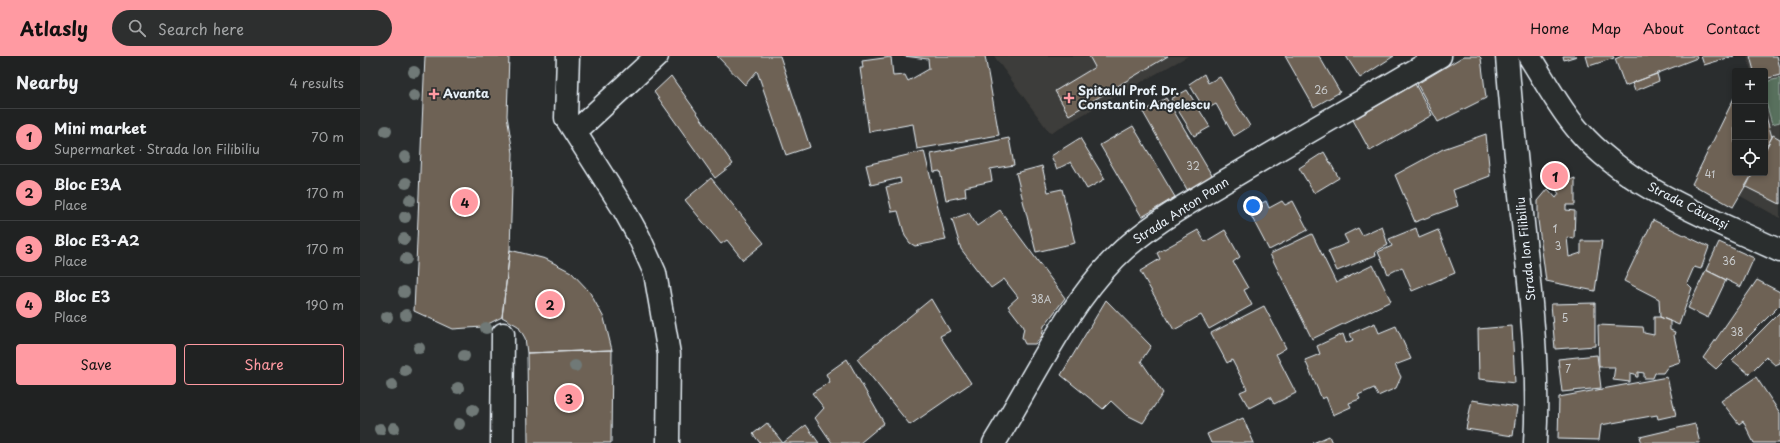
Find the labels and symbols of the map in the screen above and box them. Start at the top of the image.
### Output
place label: Spitalul Prof. Dr. Constantin Angelescu [1078,81,1210,113]
house number: 26 [1314,82,1328,97]
place label: Avanta [443,84,489,102]
marker: Avanta [428,88,440,100]
marker: Spitalul Prof. Dr. Constantin Angelescu [1063,92,1075,104]
house number: 32 [1186,158,1200,173]
pin: 1 [1542,161,1568,191]
house number: 41 [1705,166,1715,181]
street label: Strada Anton Pann [1129,172,1232,248]
street label: Strada Căuzași [1645,177,1732,233]
pin: 4 [452,187,478,217]
your location [1243,196,1263,216]
street label: Strada Ion Filibiliu [1511,196,1539,302]
house number: 1 [1553,221,1557,236]
house number: 3 [1555,238,1561,253]
house number: 36 [1722,253,1736,268]
pin: 2 [537,289,563,319]
house number: 38A [1031,291,1052,306]
house number: 5 [1562,310,1568,325]
house number: 38 [1731,324,1743,339]
house number: 7 [1565,361,1571,376]
pin: 3 [556,383,582,413]

